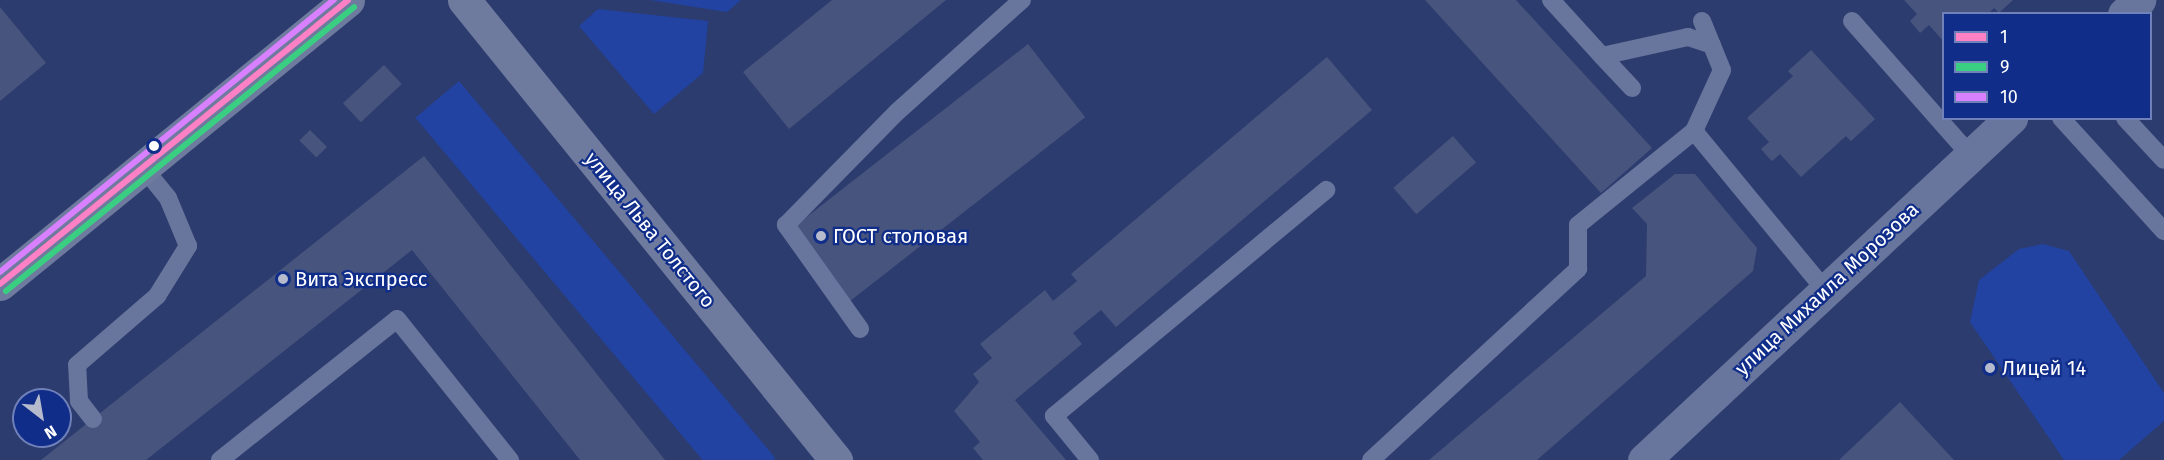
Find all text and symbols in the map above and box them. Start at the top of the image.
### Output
legend [1942,12,2152,120]
text: 1 [2000,26,2008,48]
text: 9 [2000,56,2009,78]
text: 10 [2000,86,2018,108]
unlabelled marker [148,140,160,152]
street label: улица Льва Толстого [580,147,720,313]
street label: улица Михаила Морозова [1730,198,1924,380]
place label: ГОСТ столовая [833,224,968,248]
marker: ГОСТ столовая [814,229,828,243]
place label: Вита Экспресс [295,267,427,291]
marker: Вита Экспресс [276,272,290,286]
place label: Лицей 14 [2002,356,2086,380]
marker: Лицей 14 [1983,361,1997,375]
north arrow [12,388,72,448]
text: N [41,421,60,443]

